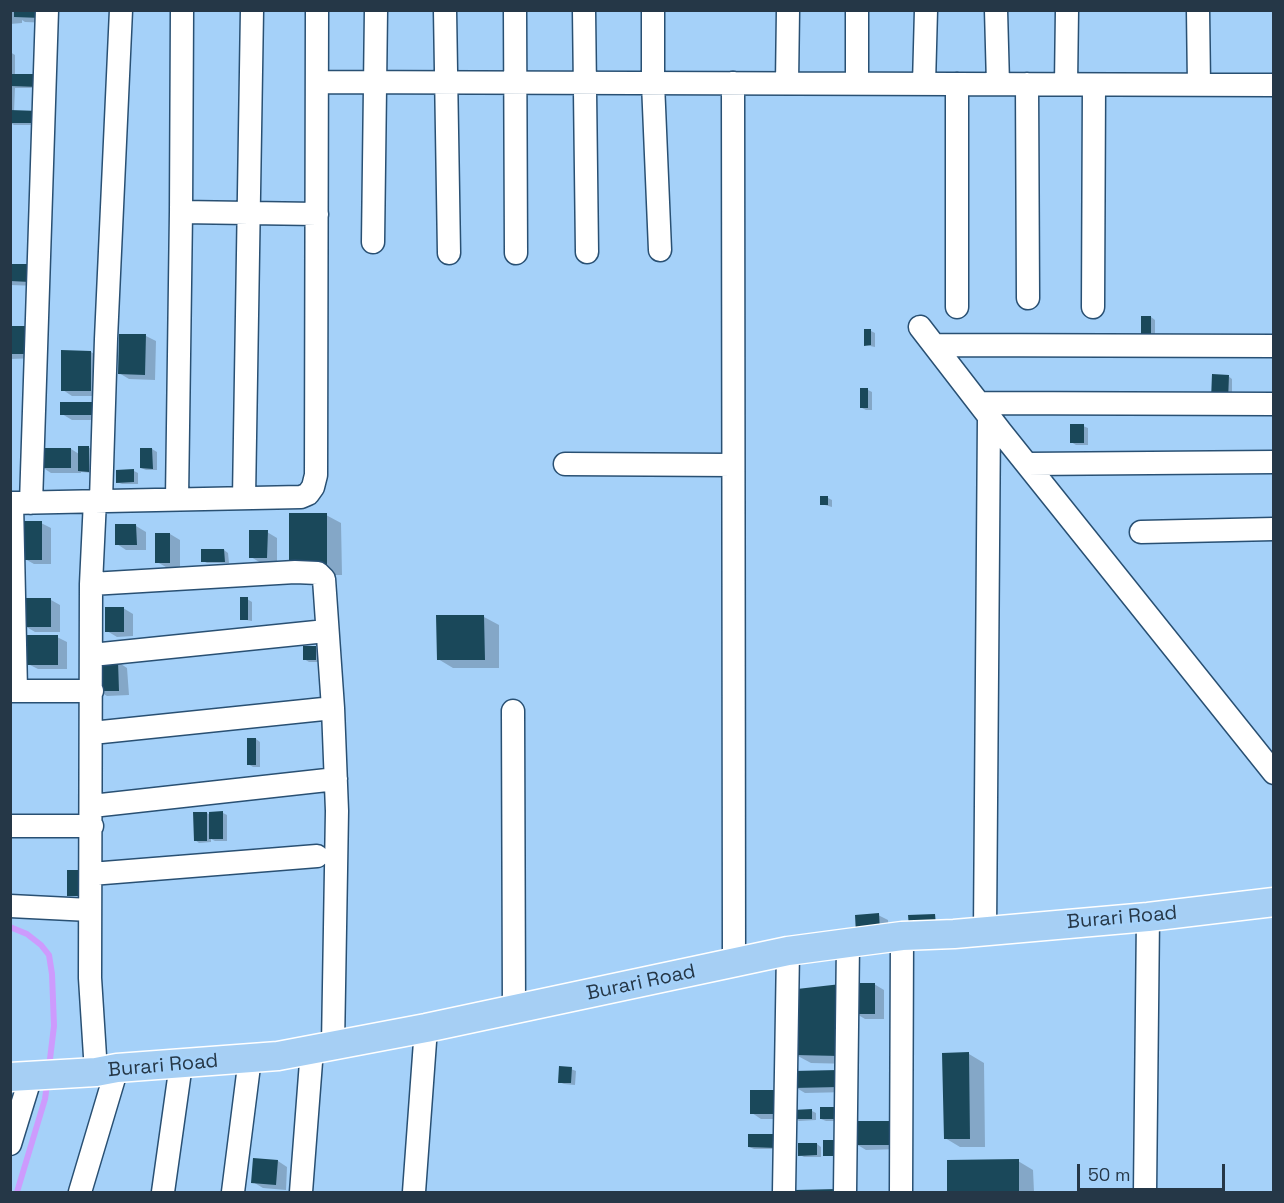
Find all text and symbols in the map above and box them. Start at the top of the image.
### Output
street label: Burari Road [1066,901,1178,935]
street label: Burari Road [584,960,698,1006]
street label: Burari Road [107,1049,219,1083]
scale bar [1080,1152,1228,1190]
text: 50 m [1088,1163,1130,1186]

